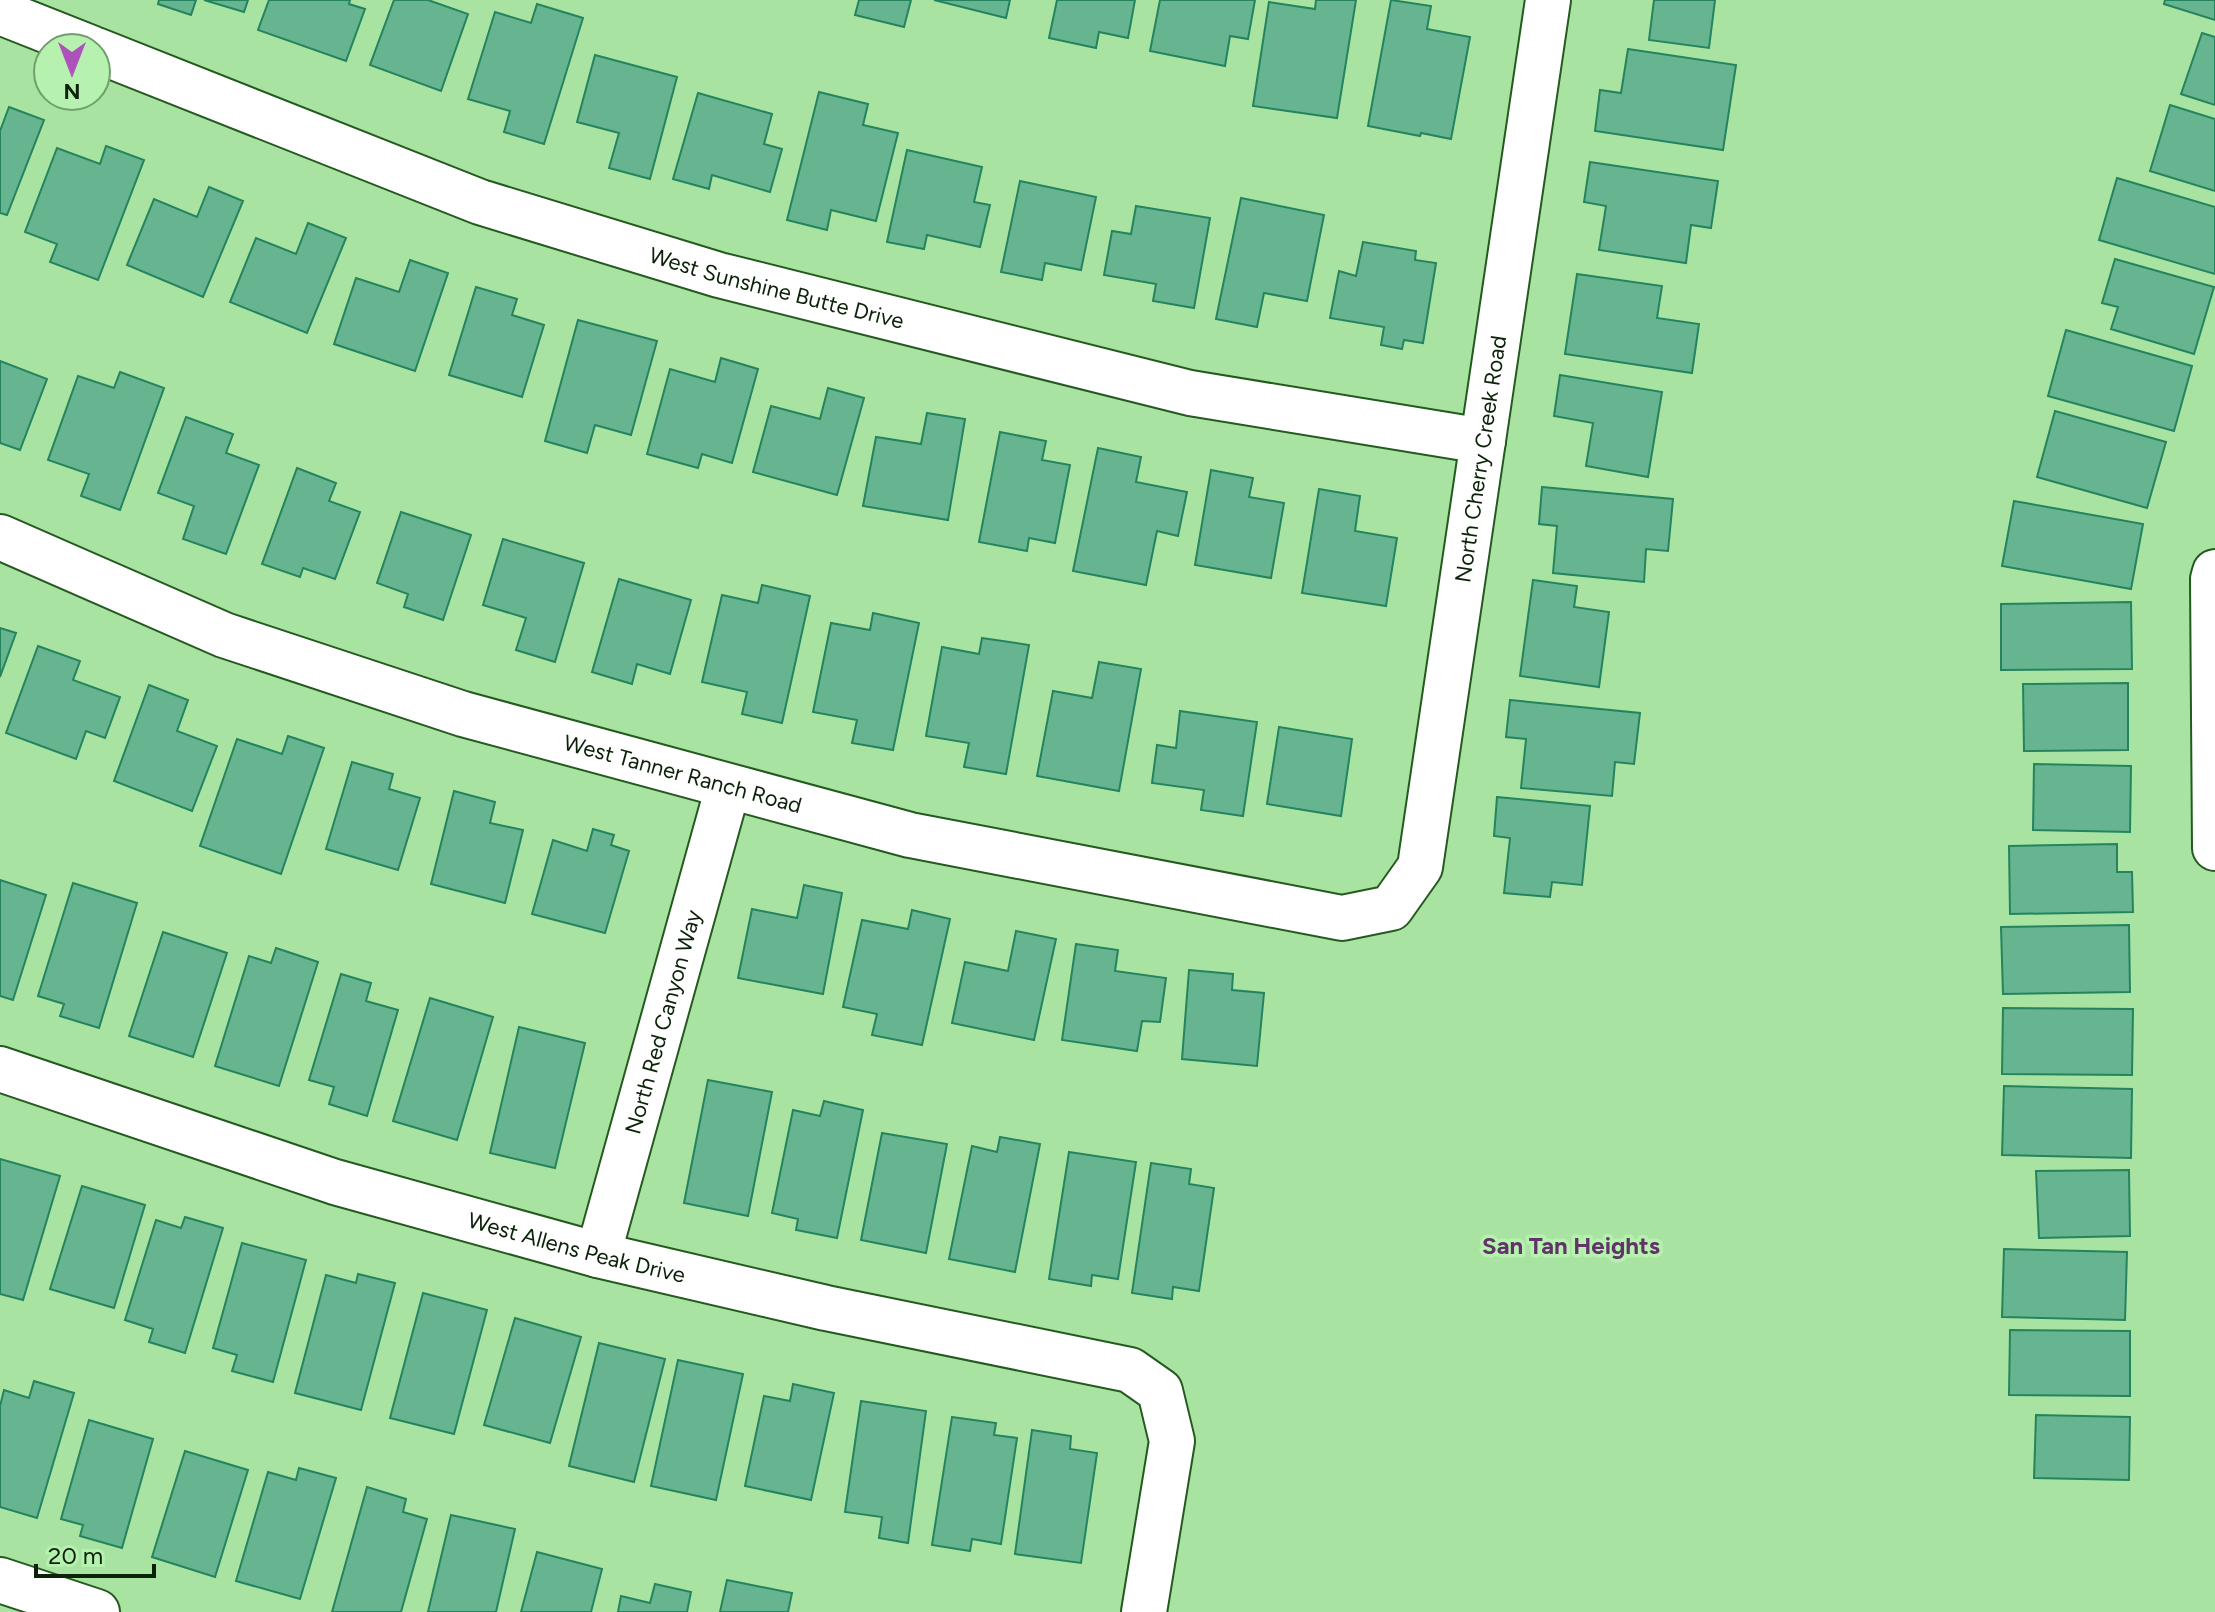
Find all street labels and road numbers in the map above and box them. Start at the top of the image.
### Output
street label: West Sunshine Butte Drive [646,242,907,335]
street label: North Cherry Creek Road [1449,334,1512,584]
street label: West Tanner Ranch Road [561,729,805,819]
street label: North Red Canyon Way [619,906,707,1137]
street label: West Allens Peak Drive [465,1207,688,1289]

